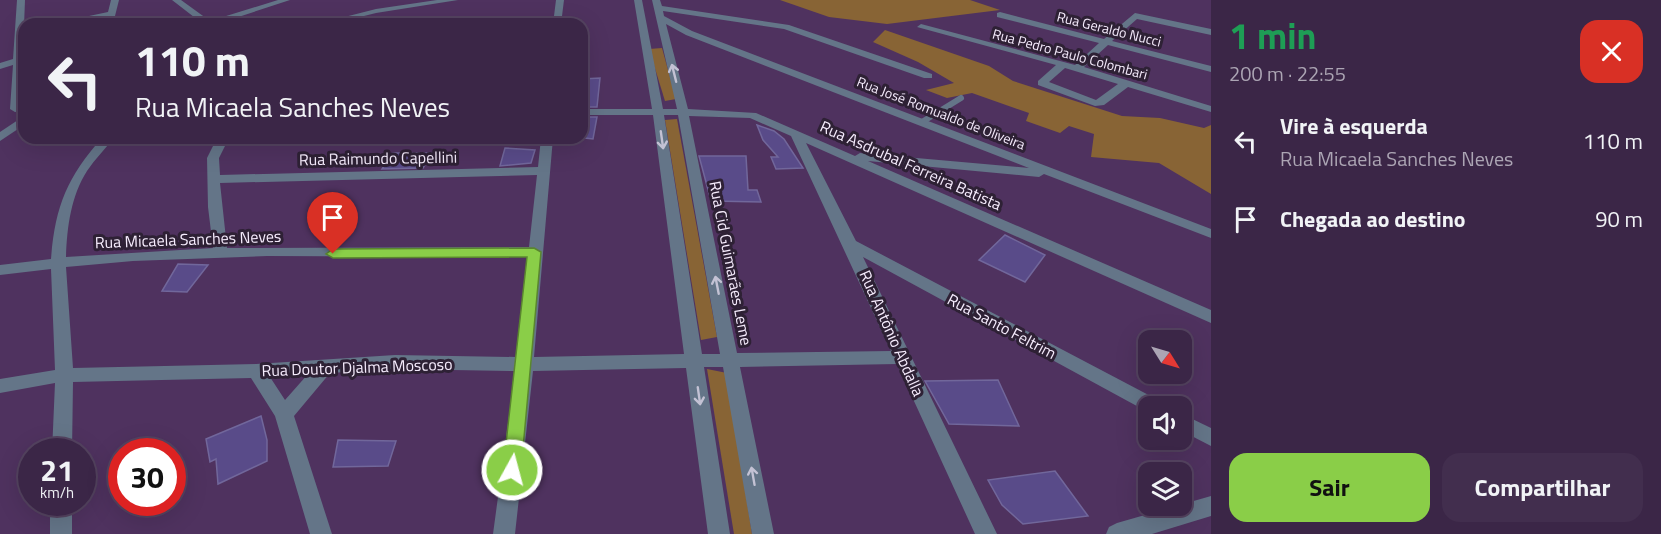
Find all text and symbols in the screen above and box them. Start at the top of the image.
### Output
street label: Rua Geraldo Nucci [1055,5,1164,52]
text: 1 min [1229,8,1316,63]
button: close [1580,20,1643,83]
street label: Rua Pedro Paulo Colombari [990,23,1150,84]
text: 110 m [135,28,250,92]
icon: left [36,42,114,120]
text: 200 m · 22:55 [1229,58,1346,89]
one-way arrow [667,64,679,83]
street label: Rua José Romualdo de Oliveira [854,71,1028,154]
text: Rua Micaela Sanches Neves [135,86,450,127]
text: Vire à esquerda [1280,109,1428,143]
street label: Rua Asdrubal Ferreira Batista [816,114,1006,216]
text: 110 m [1583,124,1643,158]
icon: left [1229,125,1262,158]
one-way arrow [657,130,668,150]
text: Rua Micaela Sanches Neves [1280,143,1513,174]
street label: Rua Raimundo Capellini [299,145,457,171]
street label: Rua Cid Guimarães Leme [703,179,759,347]
pin [307,192,358,254]
icon: arrive [316,201,349,234]
text: Chegada ao destino [1280,202,1466,236]
text: 90 m [1595,202,1643,236]
icon: arrive [1229,203,1262,236]
street label: Rua Micaela Sanches Neves [94,224,282,254]
street label: Rua Antônio Abdalla [853,266,931,400]
one-way arrow [711,275,722,295]
street label: Rua Santo Feltrim [943,287,1061,365]
north arrow [1138,330,1192,384]
map controls [1138,330,1192,516]
street label: Rua Doutor Djalma Moscoso [261,352,453,382]
one-way arrow [694,385,705,405]
button: sound [1138,396,1192,450]
speed limit sign: 30 [108,438,186,516]
position arrow [480,438,544,502]
text: 21 [40,447,74,493]
button: Sair [1229,453,1430,522]
button: Compartilhar [1442,453,1643,522]
button: layers [1138,462,1192,516]
one-way arrow [747,467,758,487]
text: km/h [40,481,74,504]

